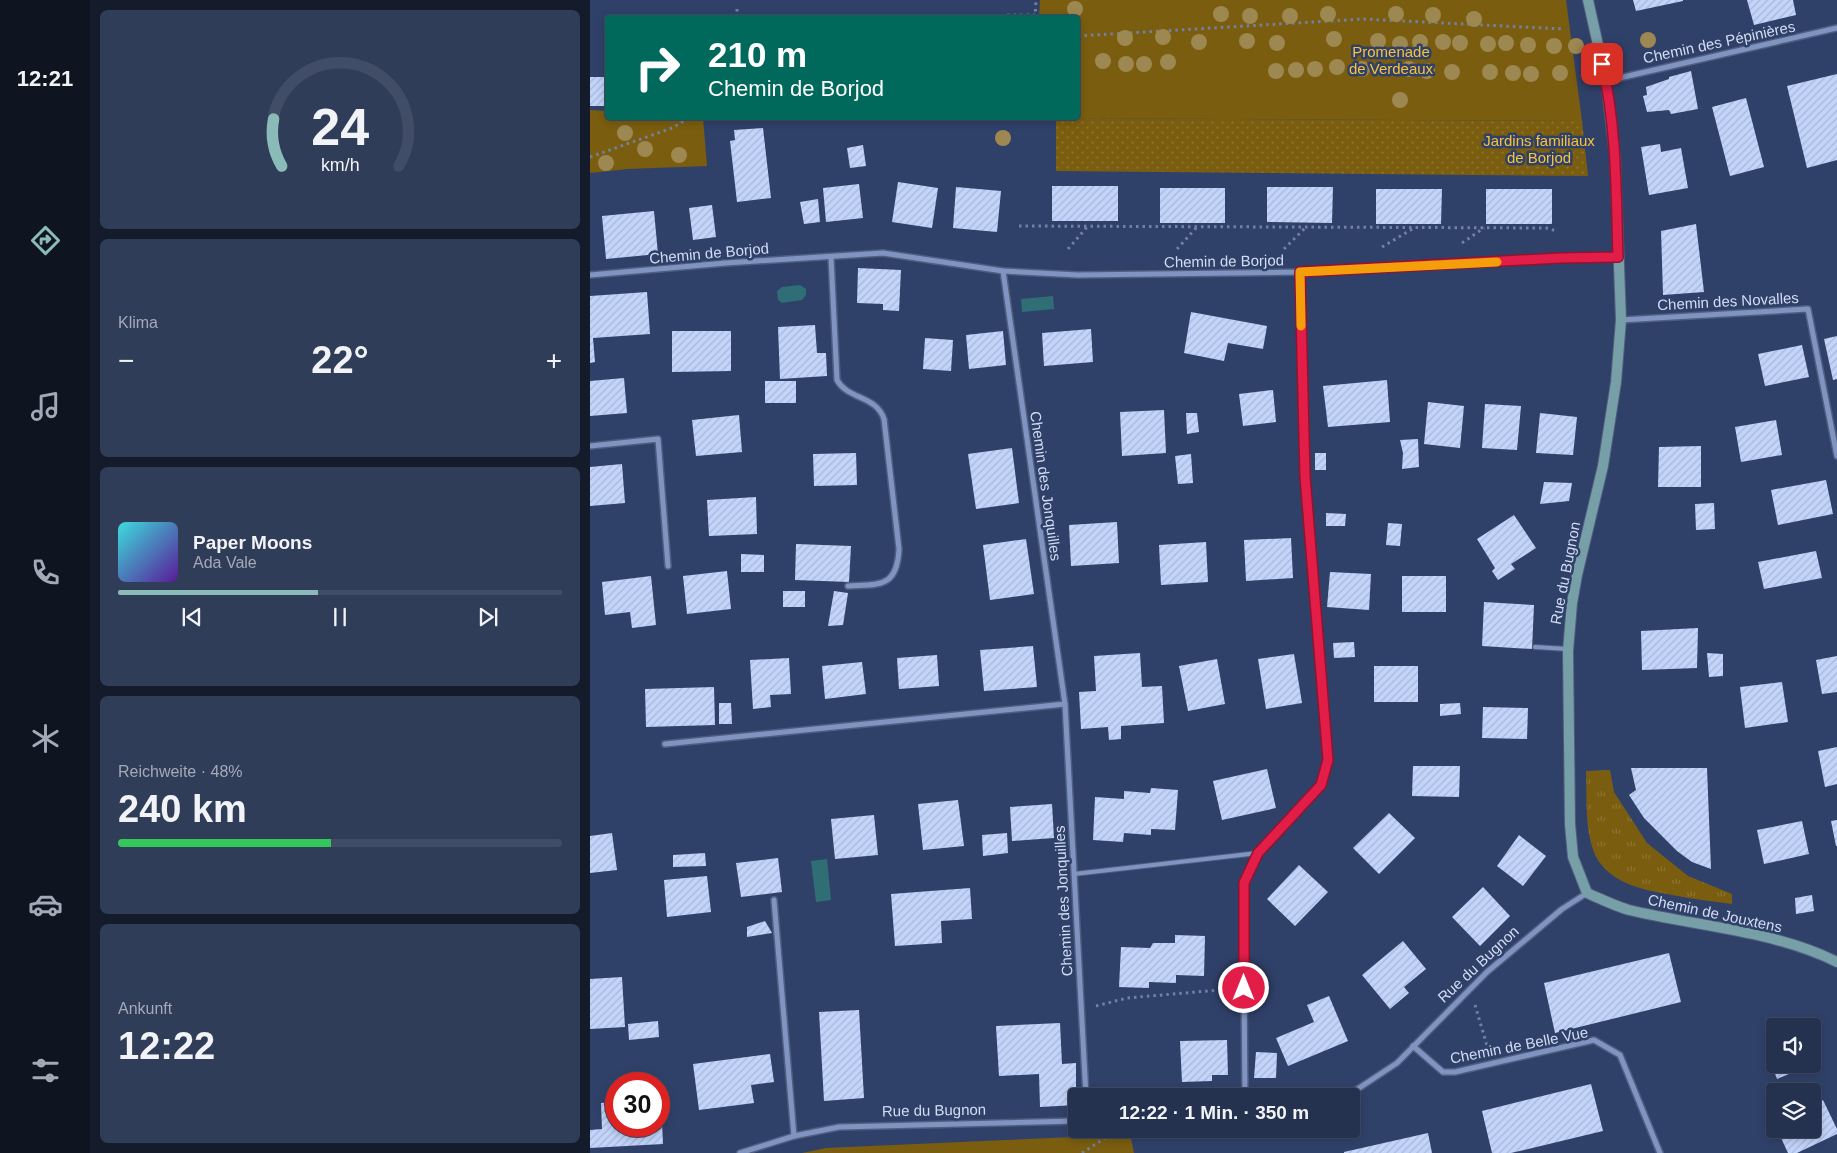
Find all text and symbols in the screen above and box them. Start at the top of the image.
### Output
street label: Chemin des Pépinières [1641,18,1797,66]
icon: right [625,35,690,100]
text: 210 m [708,35,807,74]
park label: Promenade de Verdeaux [1349,43,1434,77]
pin [1581,43,1623,85]
icon: arrive [1588,50,1616,78]
text: 12:21 [17,66,73,91]
text: Chemin de Borjod [708,76,884,101]
text: 24 [311,98,369,156]
park label: Jardins familiaux de Borjod [1483,132,1595,166]
text: km/h [321,155,359,175]
icon: directions [28,223,63,258]
street label: Chemin de Borjod [648,239,770,267]
street label: Chemin de Borjod [1164,251,1284,271]
street label: Chemin des Novalles [1657,289,1799,313]
text: Klima [118,314,158,331]
text: 22° [311,339,369,381]
text: − [118,345,134,376]
text: + [546,345,562,376]
icon: music [28,389,63,424]
street label: Chemin des Jonquilles [1027,410,1065,562]
street label: Rue du Bugnon [1547,520,1583,626]
text: Paper Moons [193,532,312,553]
text: Ada Vale [193,554,257,571]
icon: phone [28,555,63,590]
icon: previous [178,603,206,631]
icon: pause [326,603,354,631]
icon: next [474,603,502,631]
icon: climate [28,721,63,756]
text: Reichweite · 48% [118,763,243,780]
text: 240 km [118,788,247,830]
street label: Chemin des Jonquilles [1051,825,1075,977]
icon: car [28,887,63,922]
street label: Chemin de Jouxtens [1646,890,1784,936]
street label: Rue du Bugnon [1434,922,1522,1006]
position arrow [1217,961,1269,1013]
text: Ankunft [118,1000,172,1017]
map controls [1766,1018,1821,1138]
button: sound [1766,1018,1821,1073]
street label: Chemin de Belle Vue [1448,1023,1590,1067]
text: 12:22 [118,1025,215,1067]
icon: filters [28,1053,63,1088]
speed limit sign: 30 [605,1072,670,1137]
button: layers [1766,1083,1821,1138]
street label: Rue du Bugnon [882,1101,986,1119]
text: 12:22 · 1 Min. · 350 m [1119,1102,1309,1123]

